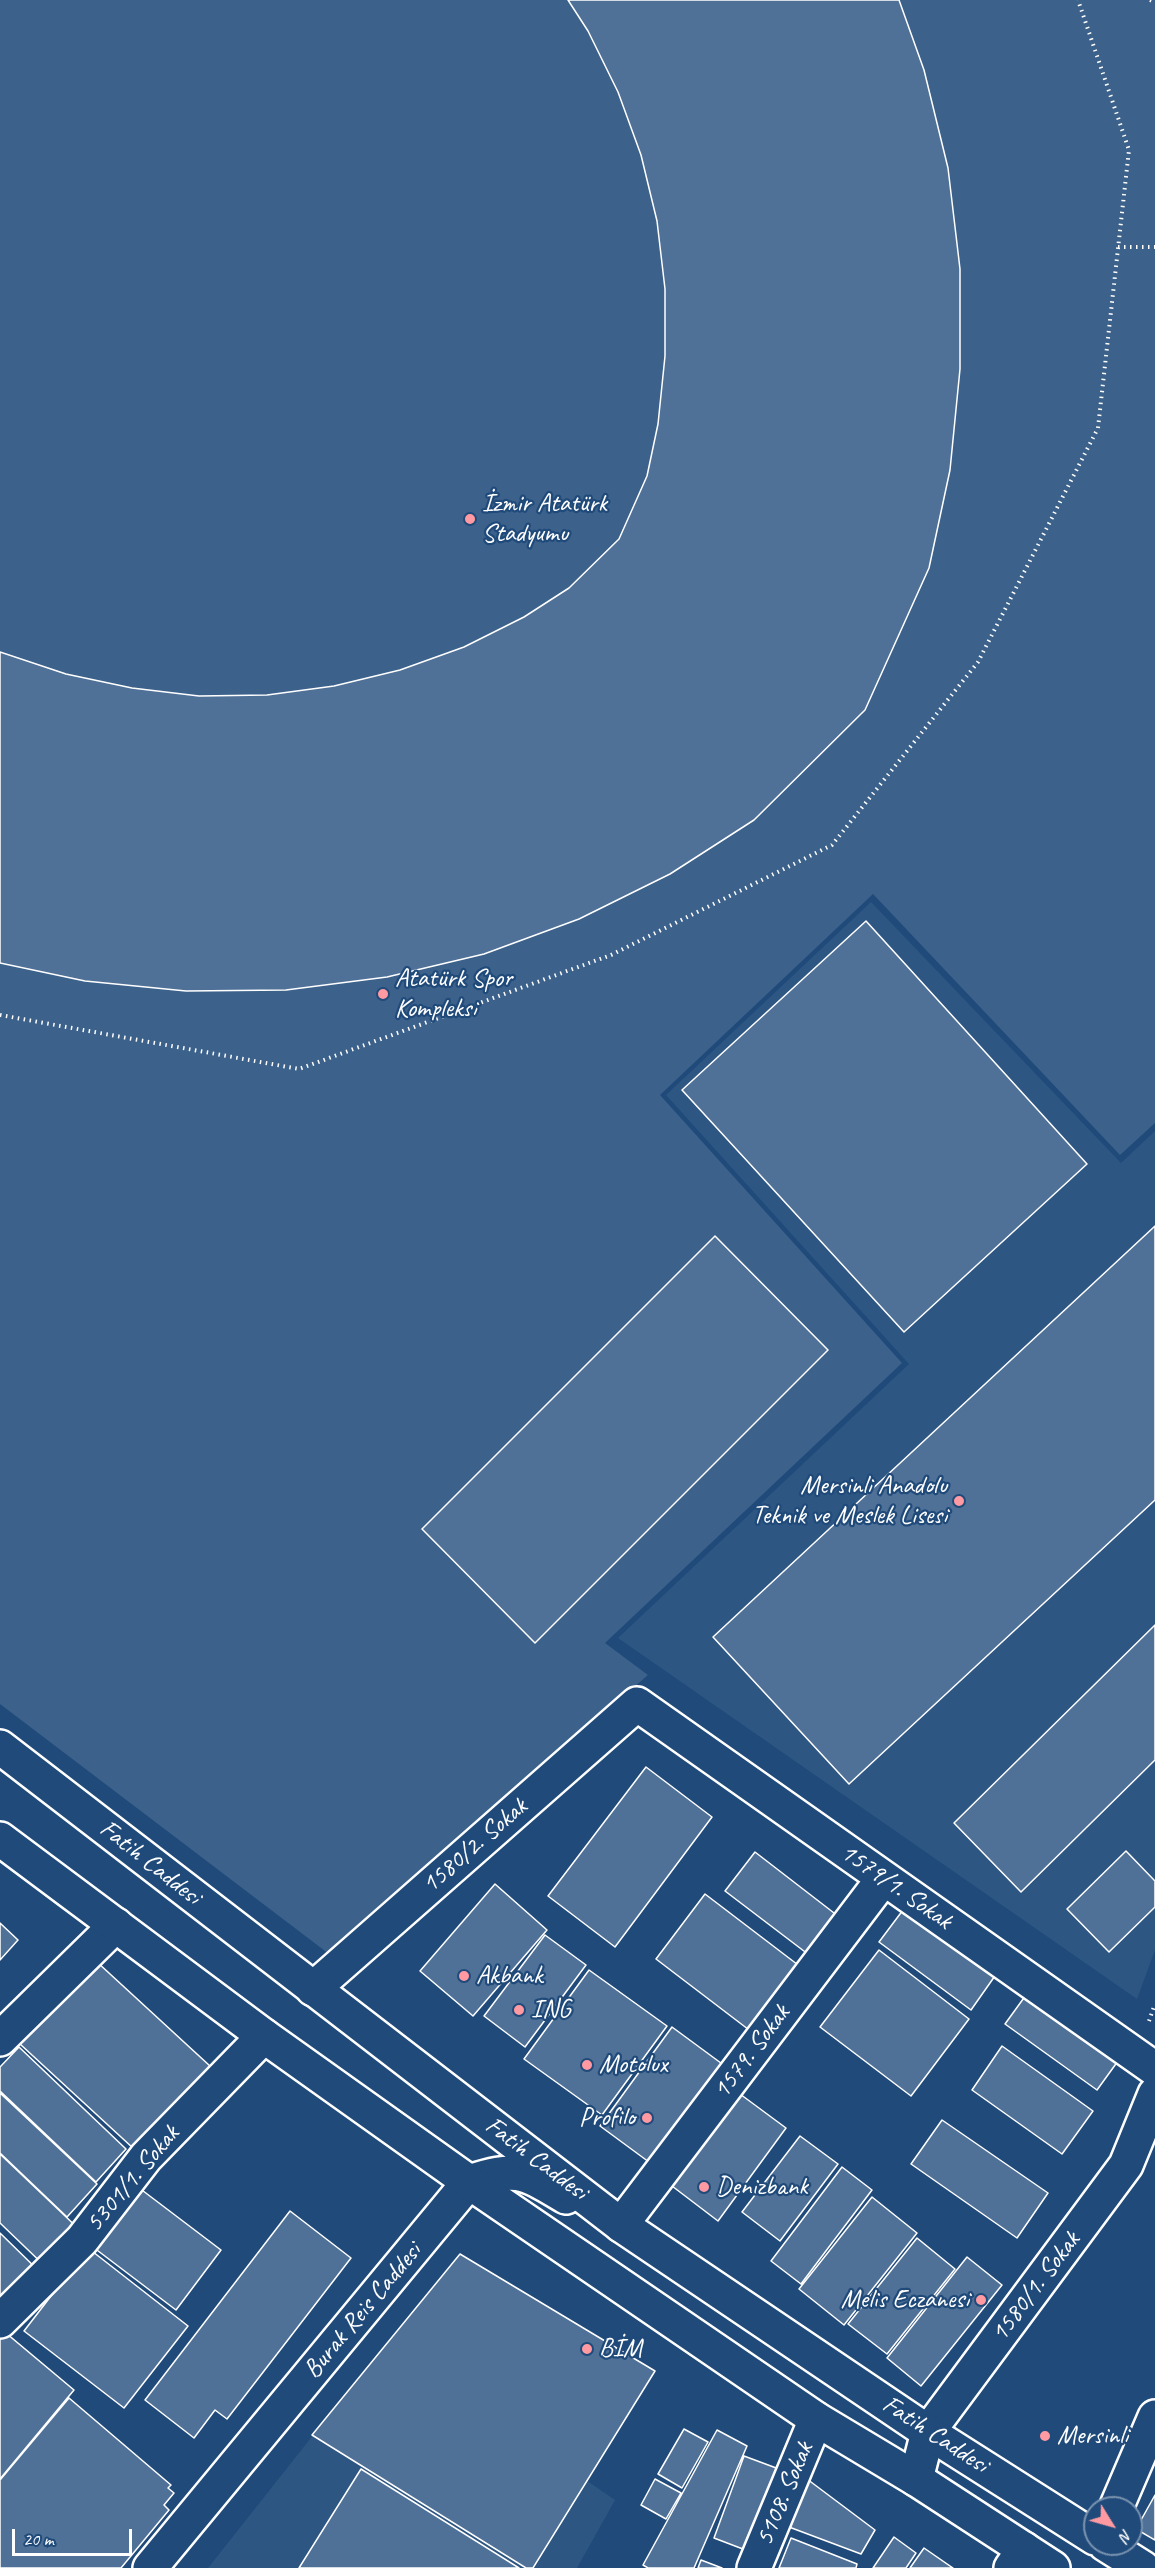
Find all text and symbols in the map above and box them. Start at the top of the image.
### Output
place label: İzmir Atatürk Stadyumu [482,488,607,550]
marker: İzmir Atatürk Stadyumu [463,512,477,526]
place label: Atatürk Spor Kompleksi [395,963,512,1024]
marker: Atatürk Spor Kompleksi [376,987,390,1001]
place label: Mersinli Anadolu Teknik ve Meslek Lisesi [752,1470,947,1532]
marker: Mersinli Anadolu Teknik ve Meslek Lisesi [952,1494,966,1508]
street label: 1580/2. Sokak [416,1792,534,1900]
street label: Fatih Caddesi [93,1814,207,1912]
street label: 1579/1. Sokak [834,1837,958,1937]
place label: Akbank [476,1960,542,1992]
marker: Akbank [457,1969,471,1983]
place label: ING [531,1994,570,2026]
street label: 1579. Sokak [707,1999,797,2105]
marker: ING [512,2003,526,2017]
place label: Motolux [599,2049,668,2081]
marker: Motolux [580,2058,594,2072]
place label: Profilo [579,2102,635,2134]
street label: Fatih Caddesi [479,2110,593,2208]
marker: Profilo [640,2111,654,2125]
street label: 5301/1. Sokak [79,2119,187,2239]
place label: Denizbank [716,2171,808,2203]
marker: Denizbank [697,2180,711,2194]
street label: 1580/1. Sokak [985,2226,1087,2348]
street label: Burak Reis Caddesi [297,2237,429,2385]
place label: Melis Eczanesi [841,2284,969,2316]
marker: Melis Eczanesi [974,2293,988,2307]
place label: BİM [599,2333,642,2365]
marker: BİM [580,2342,594,2356]
street label: Fatih Caddesi [876,2389,994,2481]
place label: Mersinli [1057,2420,1128,2452]
marker: Mersinli [1038,2429,1052,2443]
street label: 5108. Sokak [749,2438,821,2550]
north arrow [1083,2496,1143,2556]
scale bar [15,2517,135,2555]
text: N [1115,2526,1137,2546]
text: 20 m [23,2528,54,2550]

